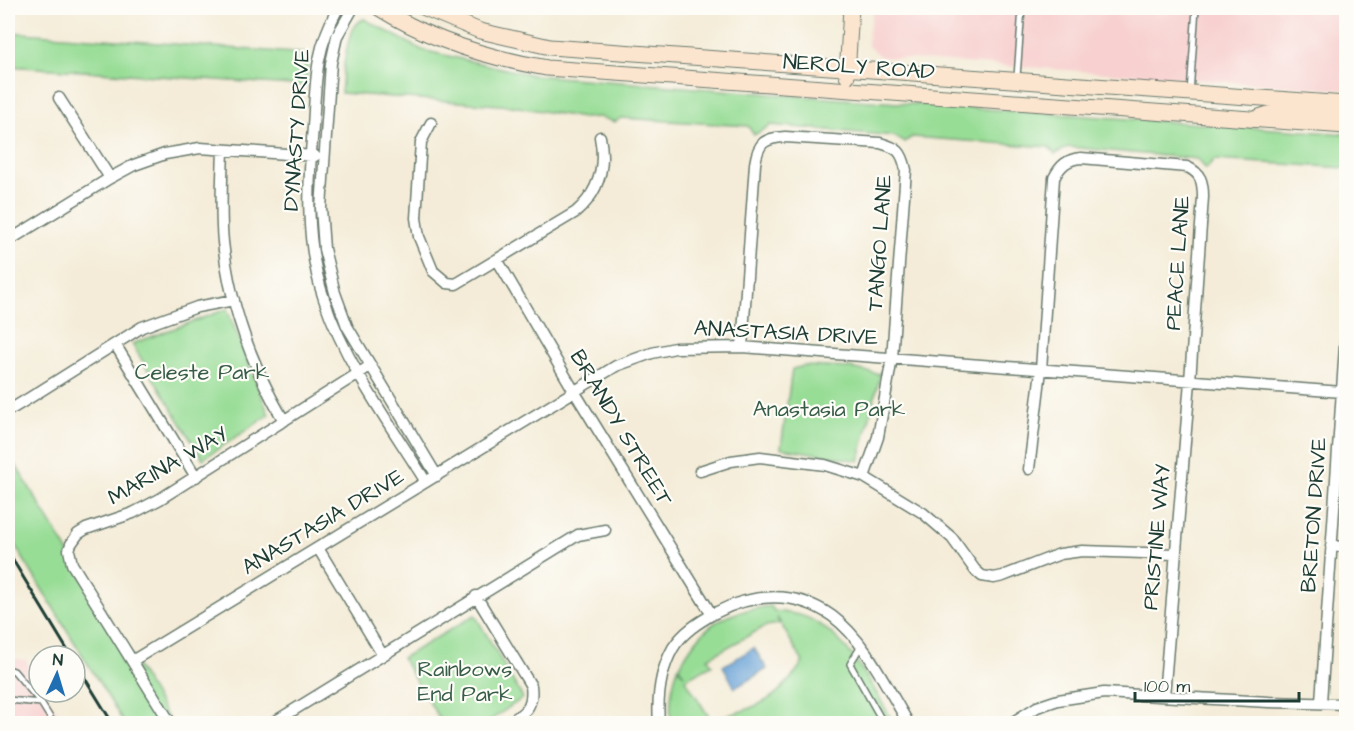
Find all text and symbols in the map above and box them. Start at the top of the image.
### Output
street label: NEROLY ROAD [782,46,936,88]
street label: DYNASTY DRIVE [276,48,318,212]
street label: TANGO LANE [860,174,900,312]
street label: PEACE LANE [1158,195,1198,331]
street label: ANASTASIA DRIVE [693,313,879,353]
street label: BRANDY STREET [562,344,680,512]
park label: Celeste Park [135,357,270,388]
park label: Anastasia Park [753,394,906,425]
street label: MARINA WAY [102,419,234,513]
street label: BRETON DRIVE [1293,436,1335,594]
street label: ANASTASIA DRIVE [236,461,410,583]
street label: PRISTINE WAY [1135,462,1179,611]
north arrow [27,644,87,704]
text: N [52,649,64,671]
park label: Rainbows End Park [418,654,513,710]
scale bar [1135,665,1298,703]
text: 100 m [1144,674,1190,699]

